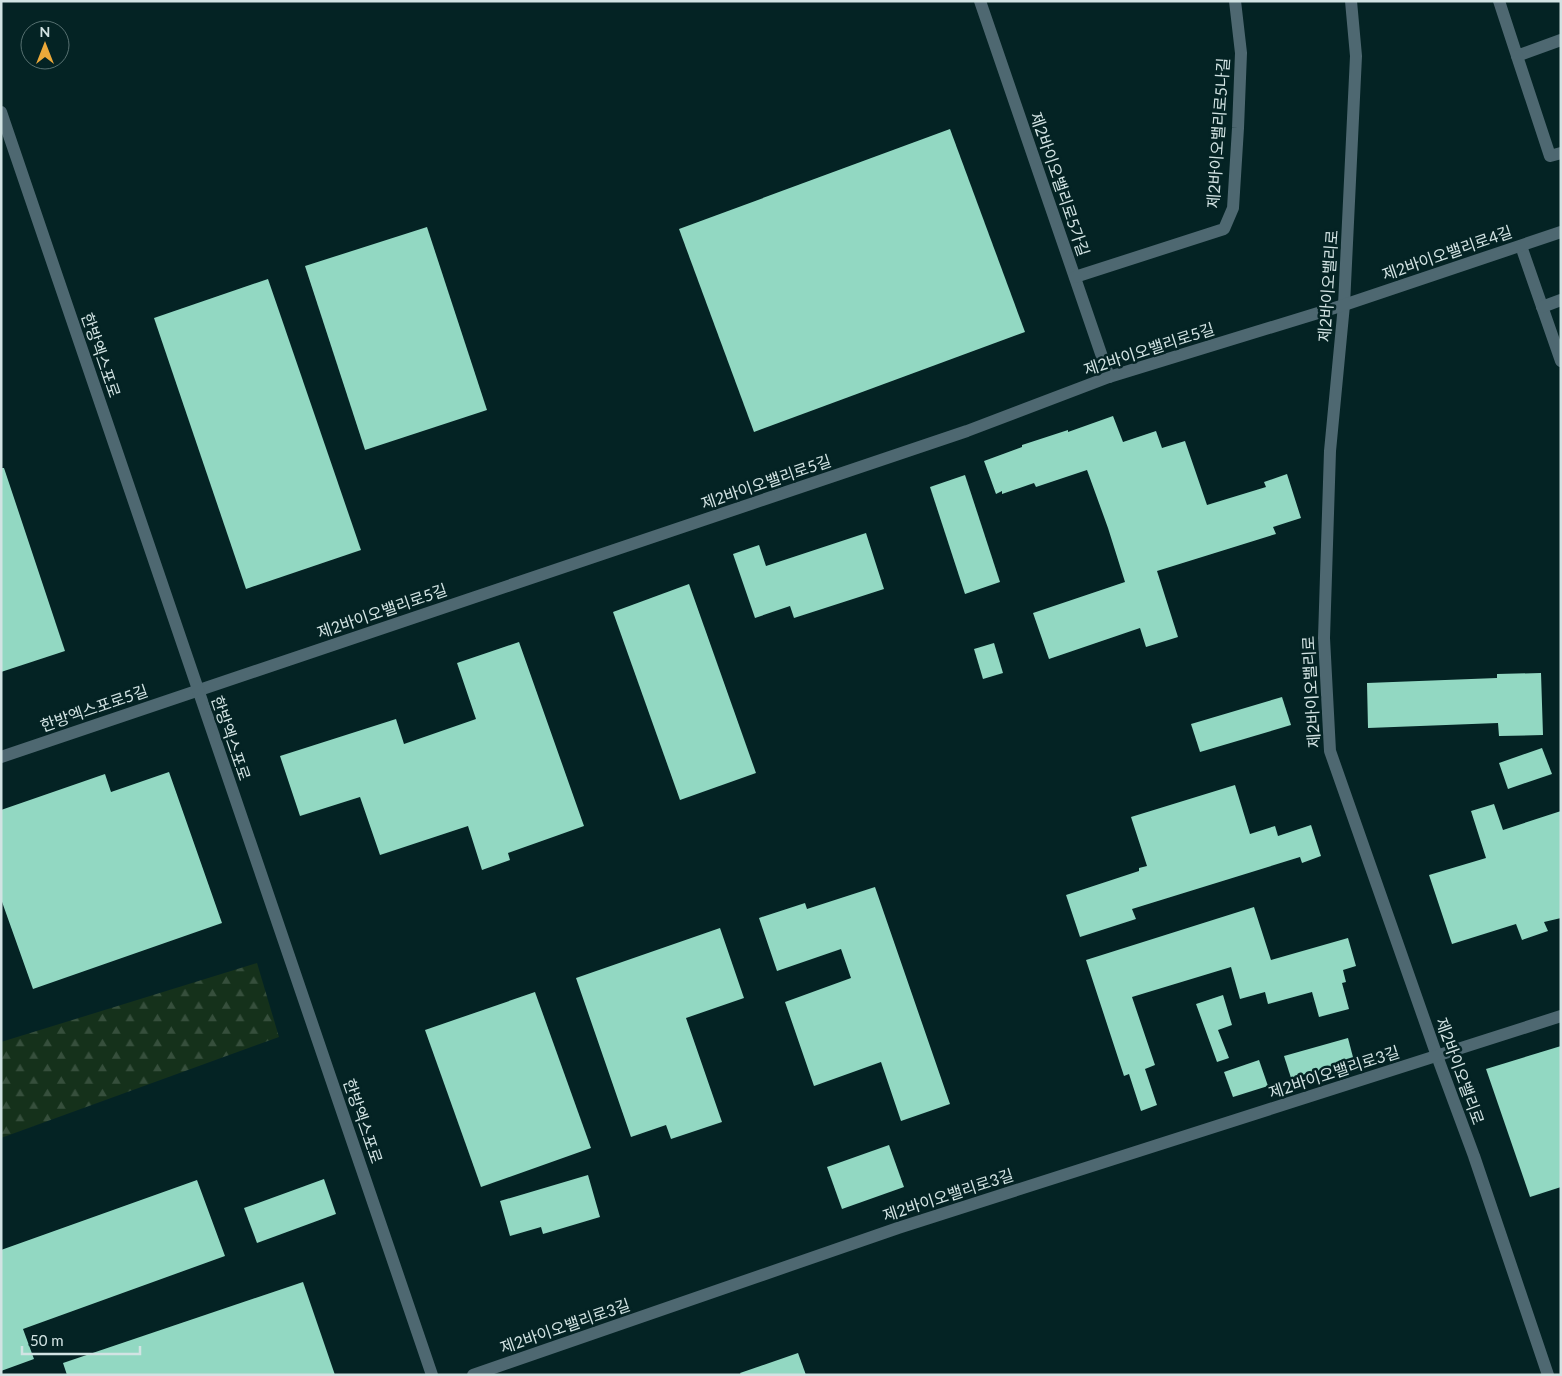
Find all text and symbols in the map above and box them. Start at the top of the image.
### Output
north arrow [20,20,70,70]
text: N [40,23,50,40]
street label: 제2바이오밸리로5나길 [1203,57,1232,209]
street label: 제2바이오밸리로5가길 [1027,109,1094,258]
street label: 제2바이오밸리로4길 [1379,221,1514,284]
street label: 제2바이오밸리로 [1314,229,1341,343]
street label: 한방엑스포로 [78,310,125,400]
street label: 제2바이오밸리로5길 [1081,318,1217,379]
street label: 제2바이오밸리로5길 [698,450,833,513]
street label: 제2바이오밸리로5길 [314,579,449,642]
street label: 제2바이오밸리로 [1298,635,1323,749]
street label: 한방엑스포로5길 [38,680,150,735]
street label: 한방엑스포로 [208,693,255,783]
street label: 제2바이오밸리로 [1432,1015,1489,1127]
street label: 제2바이오밸리로3길 [1266,1041,1402,1102]
street label: 한방엑스포로 [340,1076,387,1166]
street label: 제2바이오밸리로3길 [880,1164,1016,1225]
street label: 제2바이오밸리로3길 [497,1294,632,1357]
scale bar [22,1324,140,1356]
text: 50 m [30,1331,64,1349]

